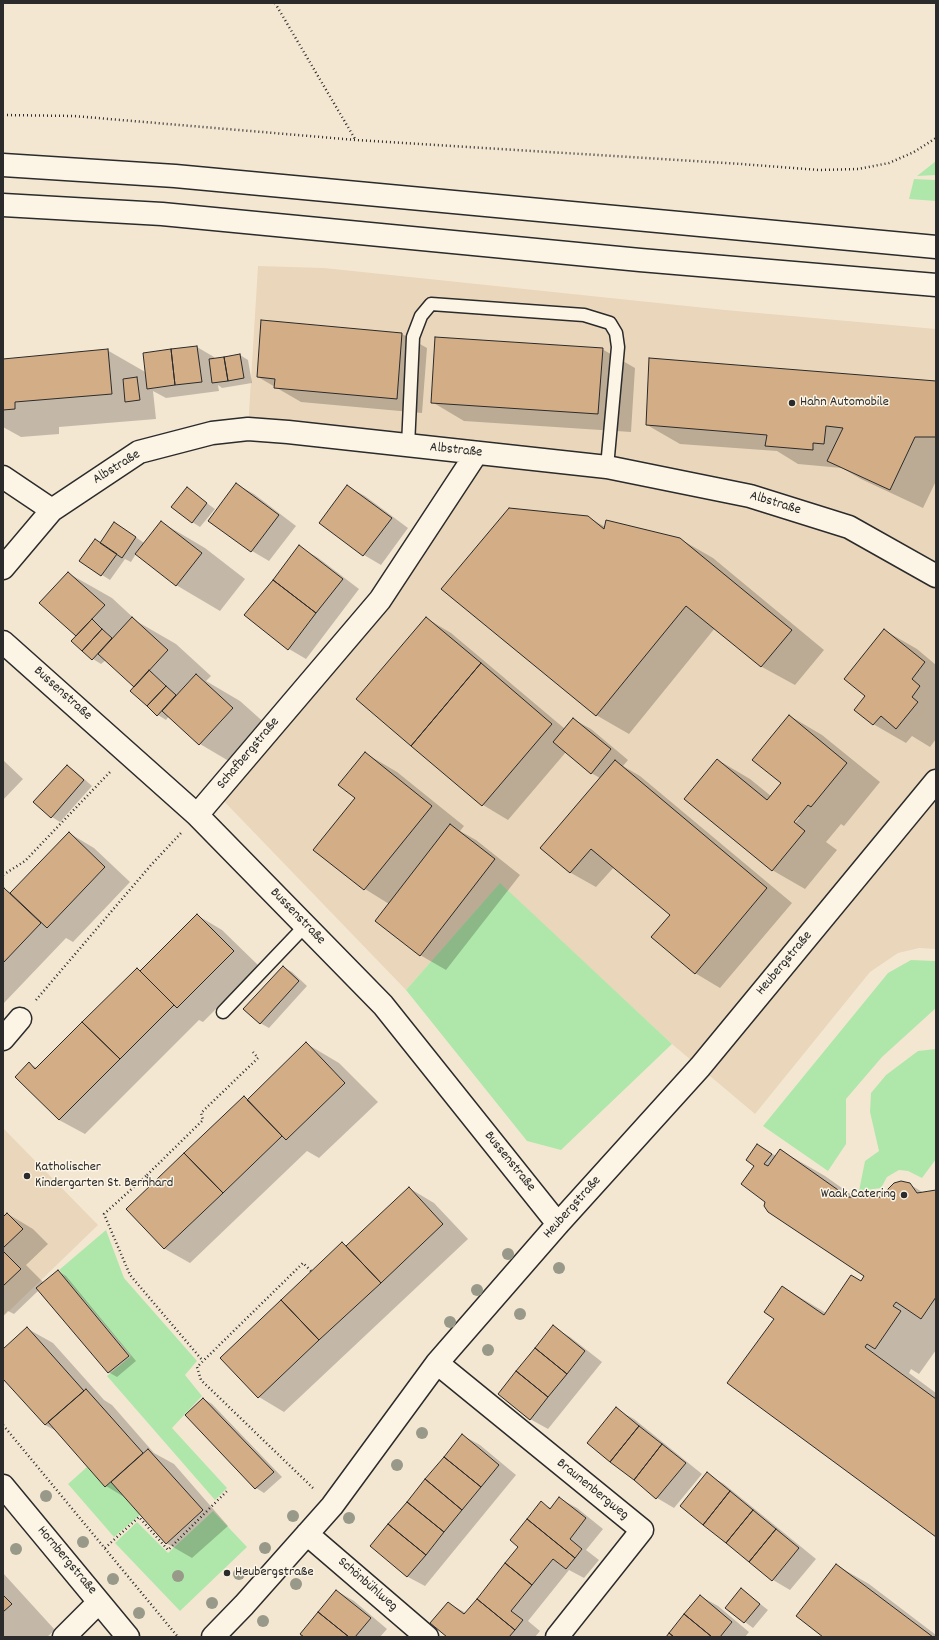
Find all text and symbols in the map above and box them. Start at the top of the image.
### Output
place label: Hahn Automobile [800,395,889,411]
marker: Hahn Automobile [787,398,797,408]
street label: Albstraße [429,440,483,462]
street label: Albstraße [90,447,144,489]
street label: Albstraße [747,488,803,520]
street label: Bussenstraße [29,663,95,725]
street label: Schafbergstraße [214,715,284,793]
street label: Bussenstraße [266,885,328,949]
street label: Heubergstraße [753,929,817,999]
street label: Bussenstraße [480,1128,538,1196]
place label: Katholischer Kindergarten St. Bernhard [35,1160,173,1192]
marker: Katholischer Kindergarten St. Bernhard [22,1171,32,1181]
street label: Heubergstraße [540,1173,606,1243]
place label: Waak Catering [821,1187,896,1203]
marker: Waak Catering [899,1190,909,1200]
street label: Braunenbergweg [552,1456,632,1524]
street label: Hornbergstraße [32,1523,100,1599]
street label: Schönbühlweg [334,1554,400,1616]
place label: Heubergstraße [235,1565,314,1581]
marker: Heubergstraße [222,1568,232,1578]

